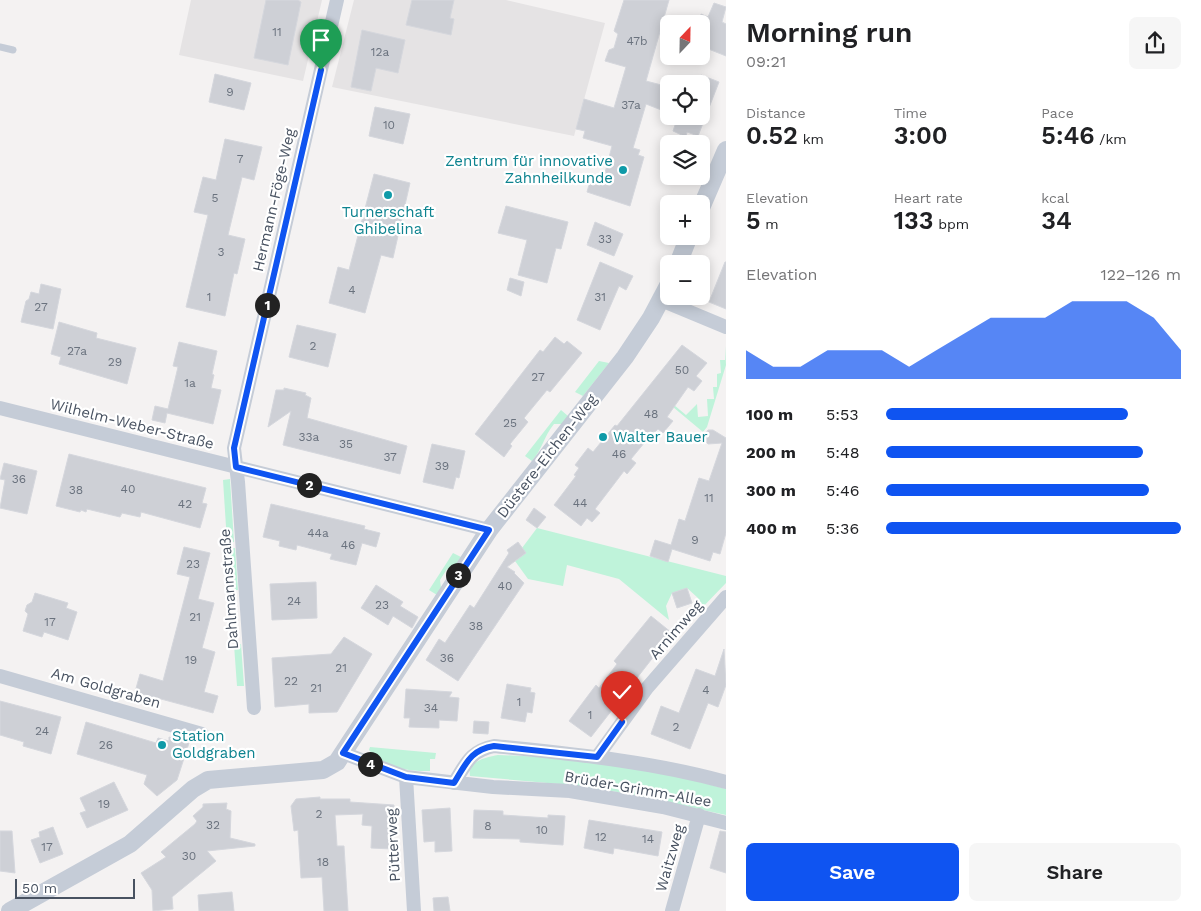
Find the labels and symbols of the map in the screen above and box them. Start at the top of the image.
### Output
north arrow [660,15,710,65]
pin [300,19,342,70]
house number: 11 [272,25,282,39]
house number: 47b [627,34,648,48]
house number: 12a [371,45,389,59]
house number: 9 [226,85,234,99]
house number: 37a [621,98,641,112]
house number: 10 [383,118,395,132]
street label: Hermann-Föge-Weg [249,127,299,273]
house number: 7 [237,152,244,166]
place label: Zentrum für innovative Zahnheilkunde [445,152,613,187]
marker: Zentrum für innovative Zahnheilkunde [617,164,629,176]
marker: Turnerschaft Ghibelina [382,189,394,201]
house number: 5 [212,191,219,205]
place label: Turnerschaft Ghibelina [342,203,435,238]
house number: 33 [598,232,612,246]
house number: 3 [218,245,225,259]
house number: 4 [348,283,356,297]
house number: 1 [207,290,211,304]
house number: 31 [594,290,606,304]
pin: 1 [254,292,280,318]
house number: 27 [34,300,48,314]
house number: 2 [310,339,317,353]
house number: 27a [67,344,87,358]
house number: 29 [108,355,122,369]
house number: 50 [675,363,689,377]
house number: 27 [531,370,545,384]
house number: 1a [184,376,196,390]
street label: Düstere-Eichen-Weg [493,391,601,521]
street label: Wilhelm-Weber-Straße [48,395,216,453]
house number: 48 [644,407,658,421]
house number: 25 [503,416,517,430]
place label: Walter Bauer [613,428,708,446]
house number: 33a [299,430,320,444]
marker: Walter Bauer [597,431,609,443]
house number: 35 [339,437,353,451]
house number: 46 [612,447,626,461]
house number: 37 [383,450,397,464]
house number: 39 [435,459,449,473]
house number: 36 [12,472,26,486]
pin: 2 [296,472,322,498]
house number: 40 [121,482,135,496]
house number: 38 [69,483,83,497]
house number: 11 [704,491,714,505]
house number: 44 [573,496,587,510]
house number: 42 [178,497,192,511]
house number: 44a [307,526,329,540]
street label: Dahlmannstraße [216,528,242,650]
house number: 9 [691,533,699,547]
house number: 46 [341,538,355,552]
house number: 23 [186,557,200,571]
pin: 3 [446,562,470,588]
house number: 40 [498,579,512,593]
house number: 24 [287,594,301,608]
street label: Arnimweg [645,597,707,663]
house number: 23 [375,598,389,612]
house number: 21 [189,610,201,624]
house number: 17 [44,615,56,629]
house number: 38 [469,619,483,633]
house number: 36 [440,651,454,665]
house number: 19 [185,653,197,667]
house number: 21 [335,661,347,675]
street label: Am Goldgraben [49,664,163,712]
pin [601,671,643,722]
house number: 22 [284,674,298,688]
house number: 21 [310,681,322,695]
house number: 4 [702,683,710,697]
house number: 1 [517,695,521,709]
house number: 34 [424,701,438,715]
house number: 1 [588,708,592,722]
house number: 2 [673,720,680,734]
house number: 24 [35,724,49,738]
place label: Station Goldgraben [172,727,256,762]
house number: 26 [99,738,113,752]
marker: Station Goldgraben [156,739,168,751]
pin: 4 [358,752,382,776]
street label: Brüder-Grimm-Allee [563,767,713,811]
house number: 19 [98,797,110,811]
house number: 2 [316,807,323,821]
street label: Pütterweg [382,808,404,882]
house number: 32 [206,818,220,832]
house number: 8 [484,819,492,833]
street label: Waitzweg [652,822,688,894]
house number: 10 [536,823,548,837]
house number: 12 [595,830,607,844]
house number: 14 [642,832,654,846]
house number: 17 [41,840,53,854]
house number: 30 [182,849,196,863]
house number: 18 [317,855,329,869]
scale bar [15,876,135,899]

